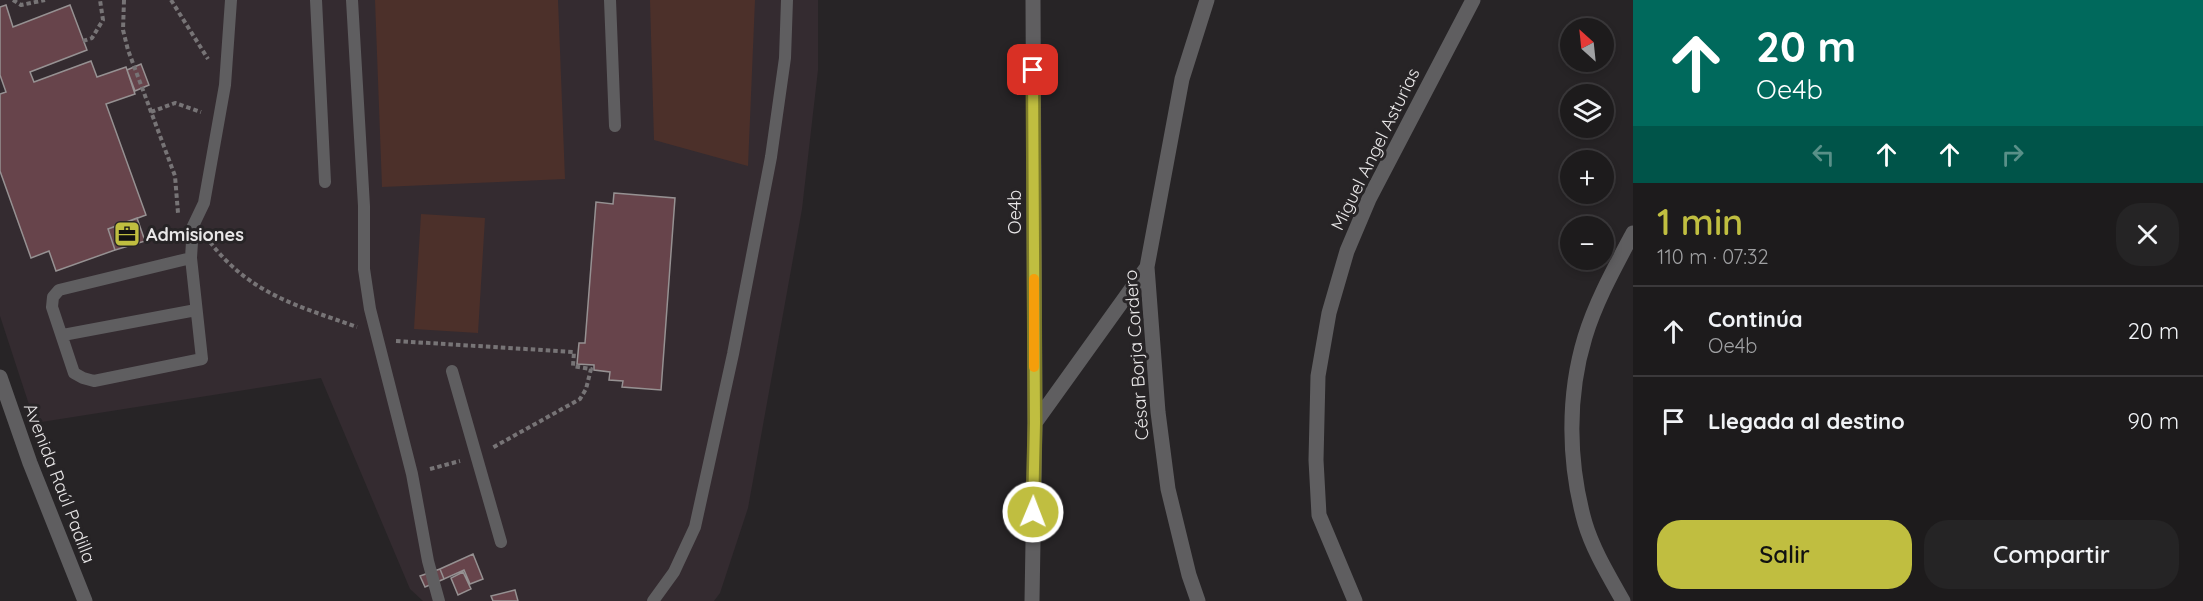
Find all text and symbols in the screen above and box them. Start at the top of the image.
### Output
north arrow [1560,18,1614,72]
map controls [1560,18,1614,270]
text: 20 m [1756,20,1856,73]
icon: ahead [1657,24,1735,102]
pin [1007,44,1058,95]
icon: arrive [1016,53,1049,86]
street label: Miguel Angel Asturias [1326,64,1424,234]
text: Oe4b [1756,72,1823,106]
button: layers [1560,84,1614,138]
icon: left [1807,138,1840,171]
icon: ahead [1870,138,1903,171]
icon: ahead [1933,138,1966,171]
icon: right [1996,138,2029,171]
button: + [1560,150,1614,204]
street label: Oe4b [1003,190,1026,234]
text: 1 min [1657,199,1743,244]
button: close [2116,203,2179,266]
button: − [1560,216,1614,270]
office icon: Admisiones [112,219,142,249]
place label: Admisiones [146,223,244,246]
text: 110 m · 07:32 [1657,244,1769,269]
street label: César Borja Cordero [1119,269,1153,441]
text: Continúa [1708,305,1803,333]
icon: ahead [1657,315,1690,348]
text: 20 m [2128,317,2179,345]
text: Oe4b [1708,333,1757,358]
street label: Avenida Raúl Padilla [19,400,101,566]
icon: arrive [1657,405,1690,438]
text: Llegada al destino [1708,407,1905,435]
text: 90 m [2128,407,2179,435]
position arrow [1001,480,1065,544]
button: Salir [1657,520,1912,589]
button: Compartir [1924,520,2179,589]

